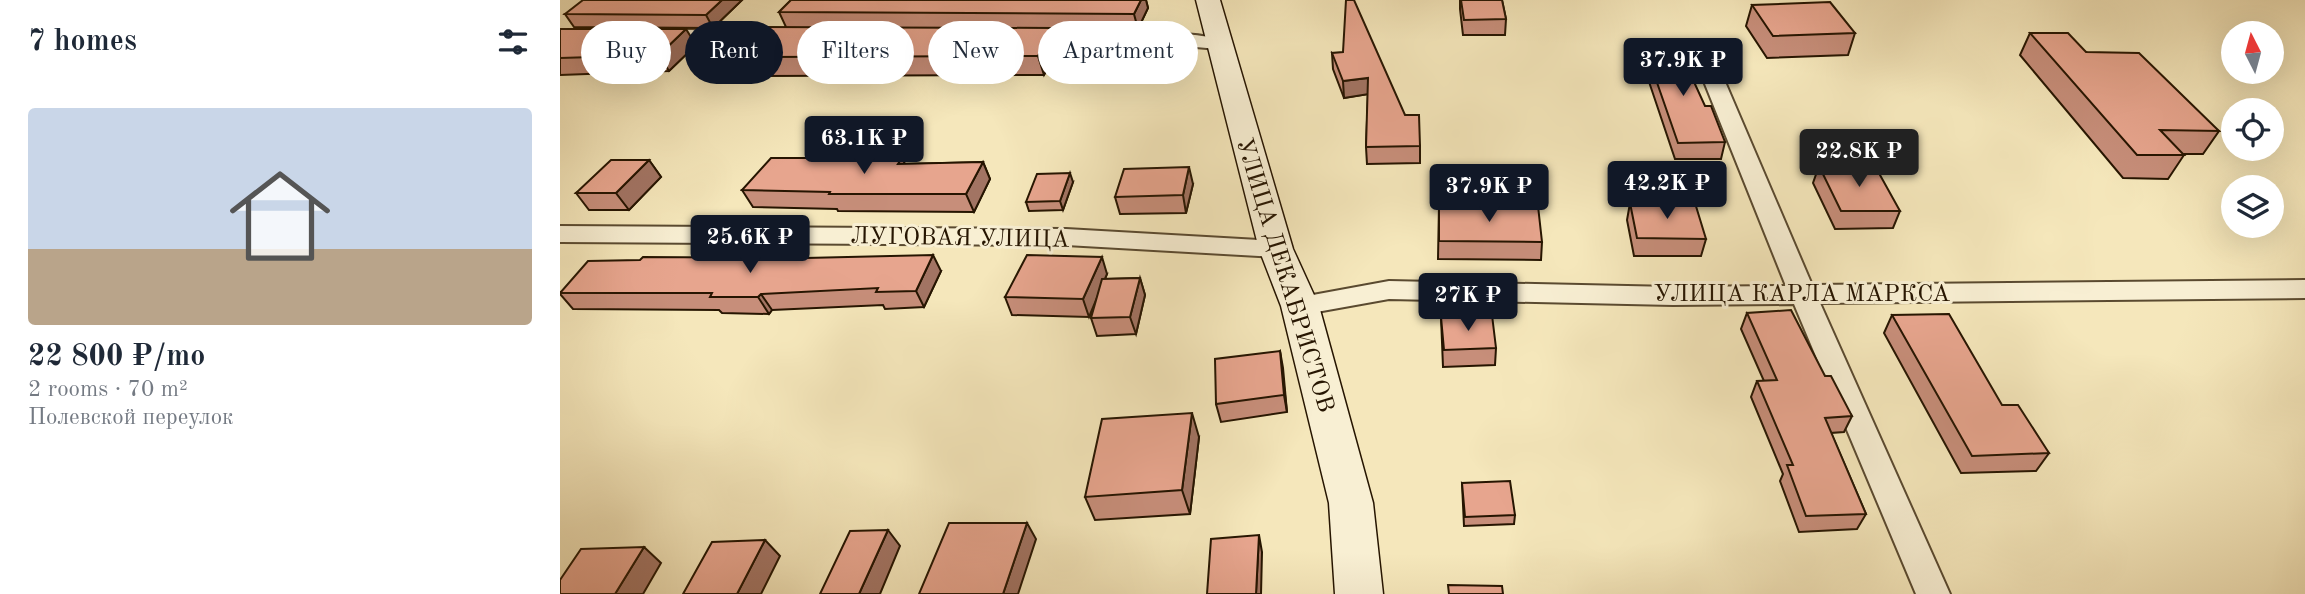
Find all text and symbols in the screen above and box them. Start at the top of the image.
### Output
chip: Buy [581,21,671,84]
chip: Rent [685,21,783,84]
chip: Filters [797,21,914,84]
chip: New [928,21,1024,84]
chip: Apartment [1038,21,1198,84]
north arrow [2221,21,2284,84]
map controls [2221,21,2284,238]
icon: filters [494,23,532,61]
text: 7 homes [28,27,137,57]
pin: 37.9K ₽ [1618,38,1748,98]
text: 37.9K ₽ [1640,49,1726,72]
button: locate [2221,98,2284,161]
pin: 63.1K ₽ [799,116,929,176]
text: 63.1K ₽ [821,127,907,150]
pin: 22.8K ₽ [1794,130,1924,189]
street label: УЛИЦА ДЕКАБРИСТОВ [1231,135,1337,416]
text: 22.8K ₽ [1816,140,1902,163]
icon: home [217,153,343,279]
pin: 42.2K ₽ [1602,162,1732,221]
pin: 37.9K ₽ [1424,164,1554,224]
text: 42.2K ₽ [1624,172,1710,195]
text: 37.9K ₽ [1446,175,1532,198]
button: layers [2221,175,2284,238]
pin: 25.6K ₽ [685,216,815,275]
street label: ЛУГОВАЯ УЛИЦА [850,225,1070,253]
text: 25.6K ₽ [707,226,793,249]
pin: 27K ₽ [1419,274,1517,333]
street label: УЛИЦА КАРЛА МАРКСА [1654,283,1950,307]
text: 27K ₽ [1435,284,1501,307]
text: 22 800 ₽/mo [28,342,205,372]
text: 2 rooms · 70 m² [28,378,188,401]
text: Полевской переулок [28,406,234,429]

